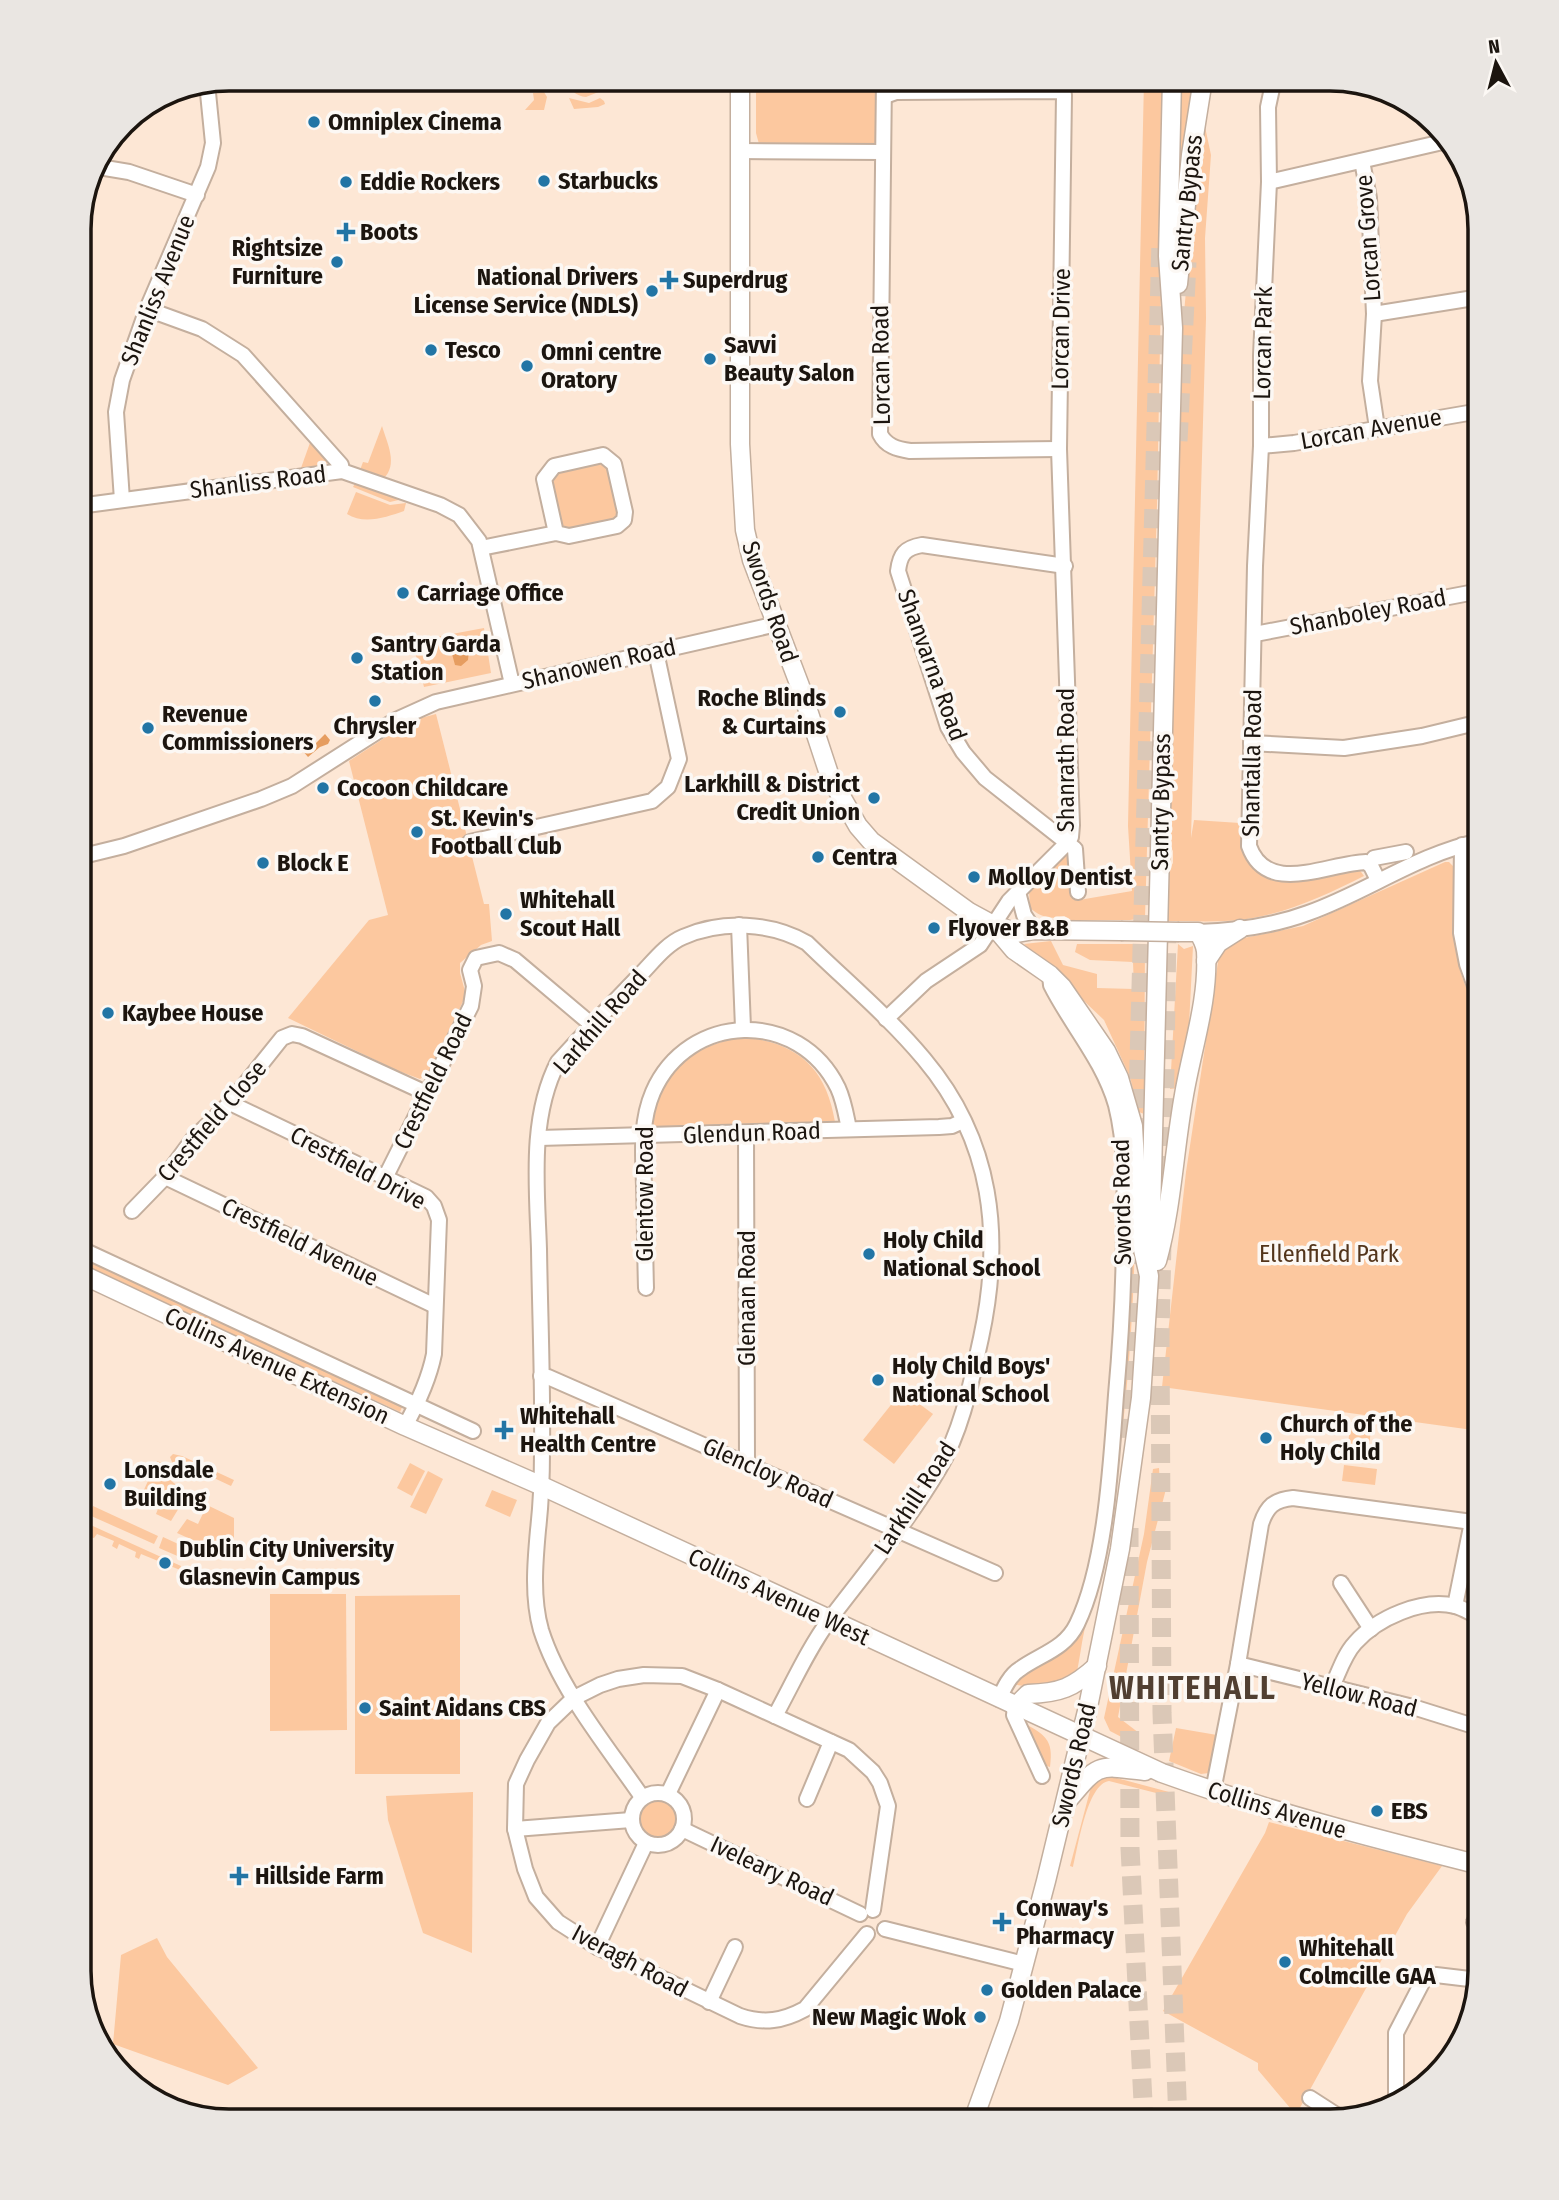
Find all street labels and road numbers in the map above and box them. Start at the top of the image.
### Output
street label: Santry Bypass [1166,133,1208,273]
street label: Lorcan Grove [1350,174,1386,302]
street label: Shanliss Avenue [115,211,201,369]
street label: Lorcan Drive [1046,268,1076,390]
street label: Lorcan Park [1248,285,1278,400]
street label: Lorcan Road [866,305,896,425]
street label: Lorcan Avenue [1298,403,1444,455]
street label: Shanliss Road [188,460,328,504]
street label: Swords Road [736,538,804,666]
street label: Shanboley Road [1288,583,1448,641]
street label: Shanvarna Road [892,585,972,745]
street label: Shanowen Road [519,633,679,695]
street label: Shanrath Road [1052,688,1080,832]
street label: Shantalla Road [1237,689,1267,837]
street label: Santry Bypass [1146,733,1176,871]
street label: Larkhill Road [547,964,653,1080]
street label: Crestfield Road [388,1008,478,1154]
street label: Crestfield Close [152,1055,272,1187]
street label: Glendun Road [683,1117,821,1149]
street label: Crestfield Drive [285,1121,431,1215]
street label: Glentow Road [631,1126,659,1262]
street label: Swords Road [1107,1139,1137,1265]
street label: Crestfield Avenue [217,1192,383,1292]
street label: Glenaan Road [733,1230,761,1366]
street label: Collins Avenue Extension [160,1302,394,1430]
street label: Glencloy Road [699,1432,837,1514]
street label: Larkhill Road [868,1436,962,1560]
street label: Collins Avenue West [684,1543,874,1651]
street label: Yellow Road [1298,1667,1420,1723]
street label: Swords Road [1046,1700,1102,1830]
street label: Collins Avenue [1204,1776,1350,1844]
street label: Iveleary Road [706,1830,838,1912]
street label: Iveragh Road [567,1919,693,2003]

